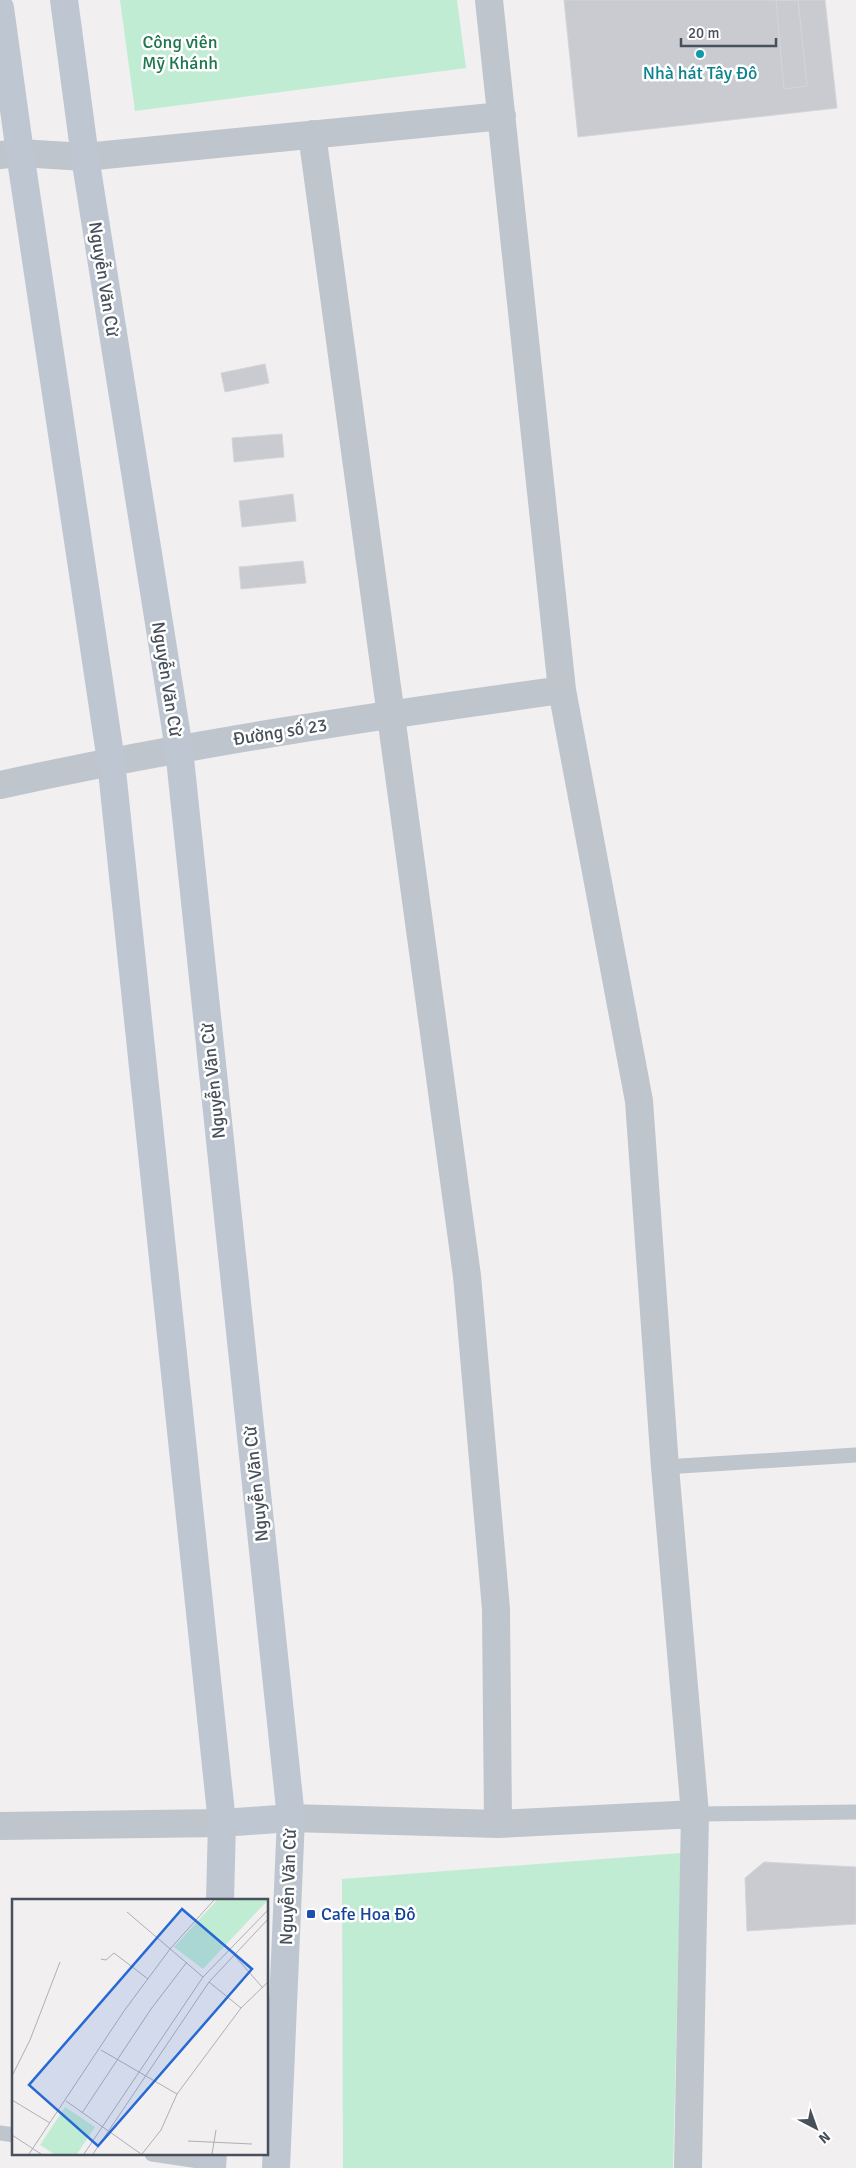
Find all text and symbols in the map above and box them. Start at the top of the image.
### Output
scale bar [681,15,776,47]
text: 20 m [688,24,719,42]
park label: Công viên Mỹ Khánh [142,31,218,74]
marker: Nhà hát Tây Đô [694,48,706,60]
place label: Nhà hát Tây Đô [643,62,757,84]
street label: Nguyễn Văn Cừ [84,220,124,339]
street label: Nguyễn Văn Cừ [147,620,187,739]
street label: Đường số 23 [231,714,329,750]
street label: Nguyễn Văn Cừ [196,1021,230,1140]
street label: Nguyễn Văn Cừ [239,1424,273,1543]
street label: Nguyễn Văn Cừ [275,1828,301,1945]
inset map [12,1899,269,2156]
place label: Cafe Hoa Đô [321,1903,416,1925]
marker: Cafe Hoa Đô [305,1908,317,1920]
north arrow [791,2103,841,2153]
text: N [815,2128,833,2147]

